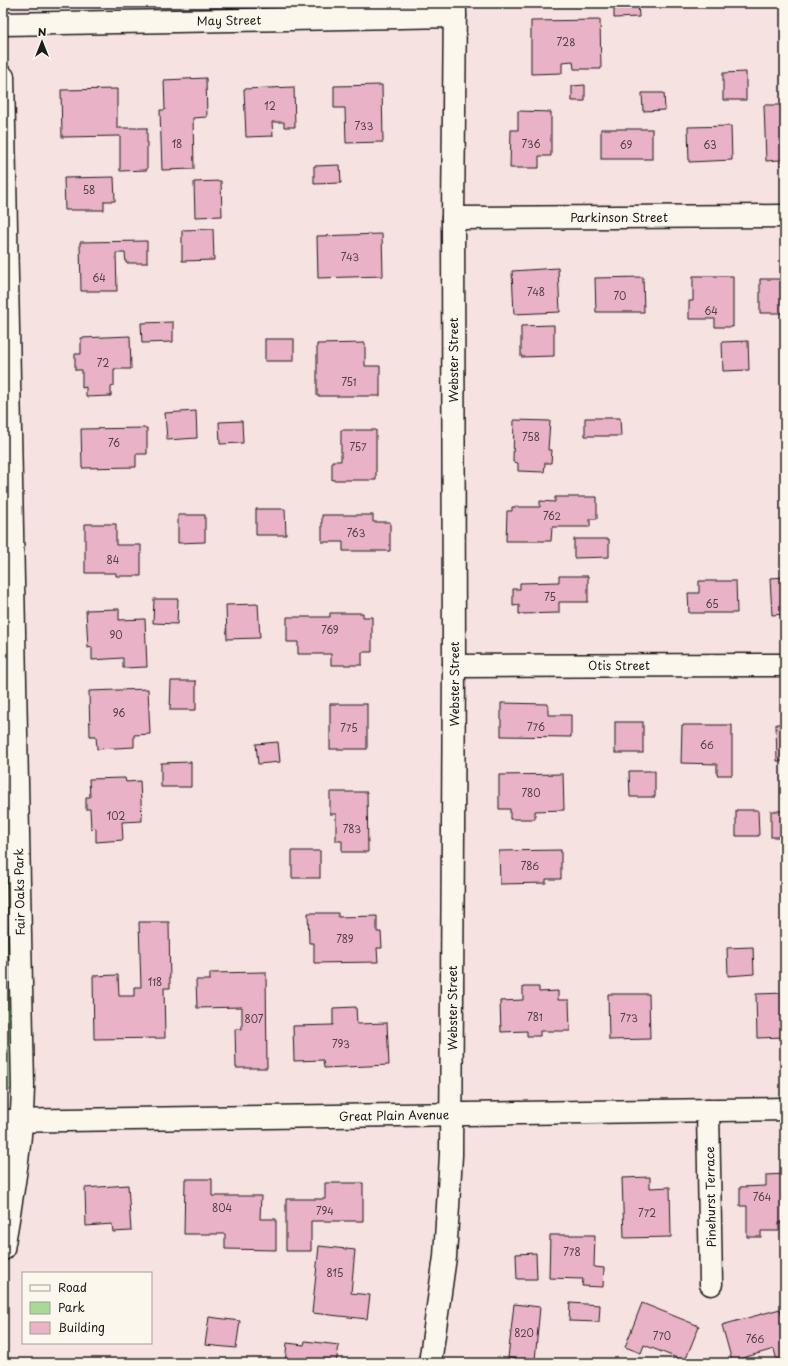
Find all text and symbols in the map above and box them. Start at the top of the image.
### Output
street label: May Street [196,10,262,30]
north arrow [22,22,62,62]
text: N [38,23,47,40]
house number: 728 [557,34,575,49]
house number: 12 [264,98,276,113]
house number: 733 [355,118,374,133]
house number: 18 [172,136,182,151]
house number: 736 [521,136,541,151]
house number: 69 [620,137,632,152]
house number: 63 [703,137,717,152]
house number: 58 [83,182,95,197]
street label: Parkinson Street [570,208,668,226]
house number: 743 [341,249,359,264]
house number: 64 [92,270,106,285]
house number: 748 [527,284,545,299]
house number: 70 [614,288,626,303]
house number: 64 [704,303,718,318]
street label: Webster Street [444,317,462,403]
house number: 72 [97,355,109,370]
house number: 751 [341,374,357,389]
house number: 758 [522,429,540,444]
house number: 76 [108,435,120,450]
house number: 757 [349,439,367,454]
house number: 762 [543,508,561,523]
house number: 763 [347,525,365,540]
house number: 84 [107,552,120,567]
house number: 75 [544,589,556,604]
house number: 65 [705,596,719,611]
house number: 769 [321,622,339,637]
house number: 90 [109,627,123,642]
street label: Webster Street [445,641,463,727]
street label: Otis Street [588,656,650,674]
house number: 96 [113,705,125,720]
house number: 776 [527,719,545,734]
house number: 775 [340,720,358,735]
house number: 66 [700,737,714,752]
house number: 780 [522,785,540,800]
house number: 102 [107,808,125,823]
house number: 783 [343,821,361,836]
street label: Fair Oaks Park [9,848,29,936]
house number: 786 [521,858,539,873]
house number: 789 [336,931,354,946]
street label: Webster Street [443,965,461,1051]
house number: 118 [148,974,162,989]
house number: 781 [527,1009,543,1024]
house number: 773 [620,1010,638,1025]
house number: 807 [245,1011,264,1026]
house number: 793 [332,1036,350,1051]
street label: Great Plain Avenue [339,1105,450,1125]
street label: Pinehurst Terrace [700,1146,720,1248]
house number: 764 [753,1189,772,1204]
house number: 804 [212,1200,232,1215]
house number: 794 [316,1203,334,1218]
house number: 772 [638,1205,656,1220]
house number: 778 [563,1244,581,1259]
house number: 815 [326,1265,344,1280]
legend [22,1272,152,1344]
text: Road [58,1278,87,1296]
text: Park [58,1298,85,1316]
text: Building [58,1318,105,1336]
house number: 820 [514,1325,534,1340]
house number: 770 [653,1328,671,1343]
house number: 766 [746,1331,765,1346]

